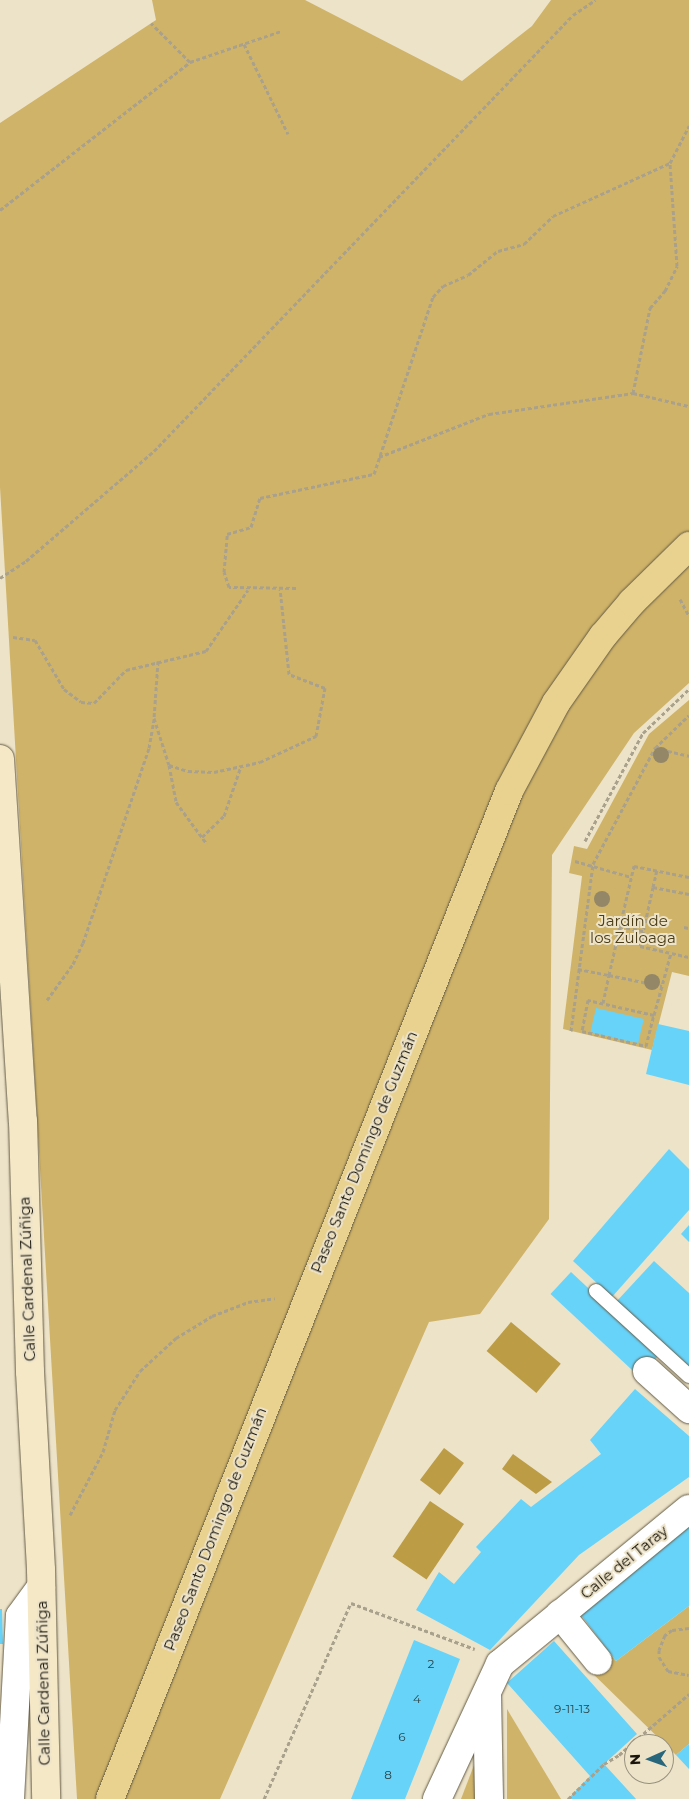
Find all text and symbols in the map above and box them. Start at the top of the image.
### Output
park label: Jardín de los Zuloaga [590,911,676,946]
street label: Paseo Santo Domingo de Guzmán [307,1028,421,1276]
street label: Calle Cardenal Zúñiga [15,1196,39,1362]
street label: Paseo Santo Domingo de Guzmán [160,1405,270,1653]
street label: Calle del Taray [577,1521,671,1603]
street label: Calle Cardenal Zúñiga [33,1600,53,1766]
house number: 2 [428,1657,434,1671]
house number: 4 [413,1692,421,1706]
house number: 9-11-13 [554,1702,590,1716]
house number: 6 [398,1730,406,1744]
north arrow [624,1734,674,1784]
text: N [626,1754,644,1765]
house number: 8 [384,1768,392,1782]

